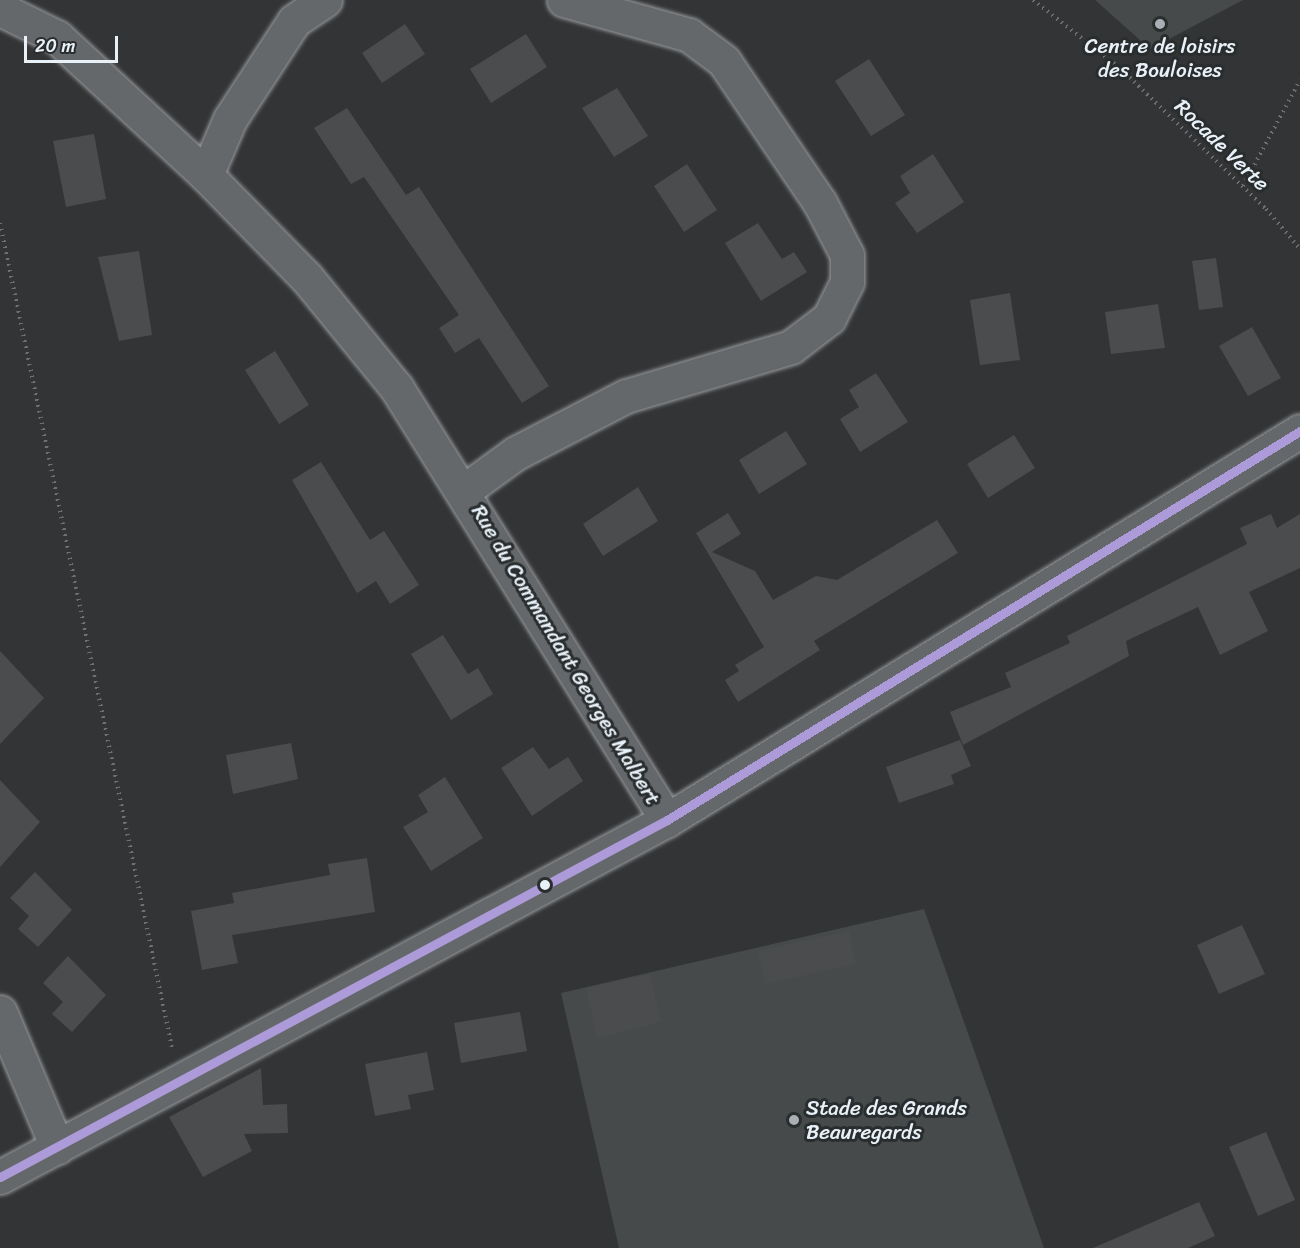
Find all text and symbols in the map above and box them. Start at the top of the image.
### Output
marker: Centre de loisirs des Bouloises [1153,17,1167,31]
scale bar [27,24,122,62]
text: 20 m [35,30,75,62]
place label: Centre de loisirs des Bouloises [1084,33,1236,83]
street label: Rocade Verte [1170,94,1274,196]
street label: Rue du Commandant Georges Malbert [467,501,665,809]
unlabelled marker [539,879,551,891]
place label: Stade des Grands Beauregards [806,1095,967,1145]
marker: Stade des Grands Beauregards [787,1113,801,1127]

